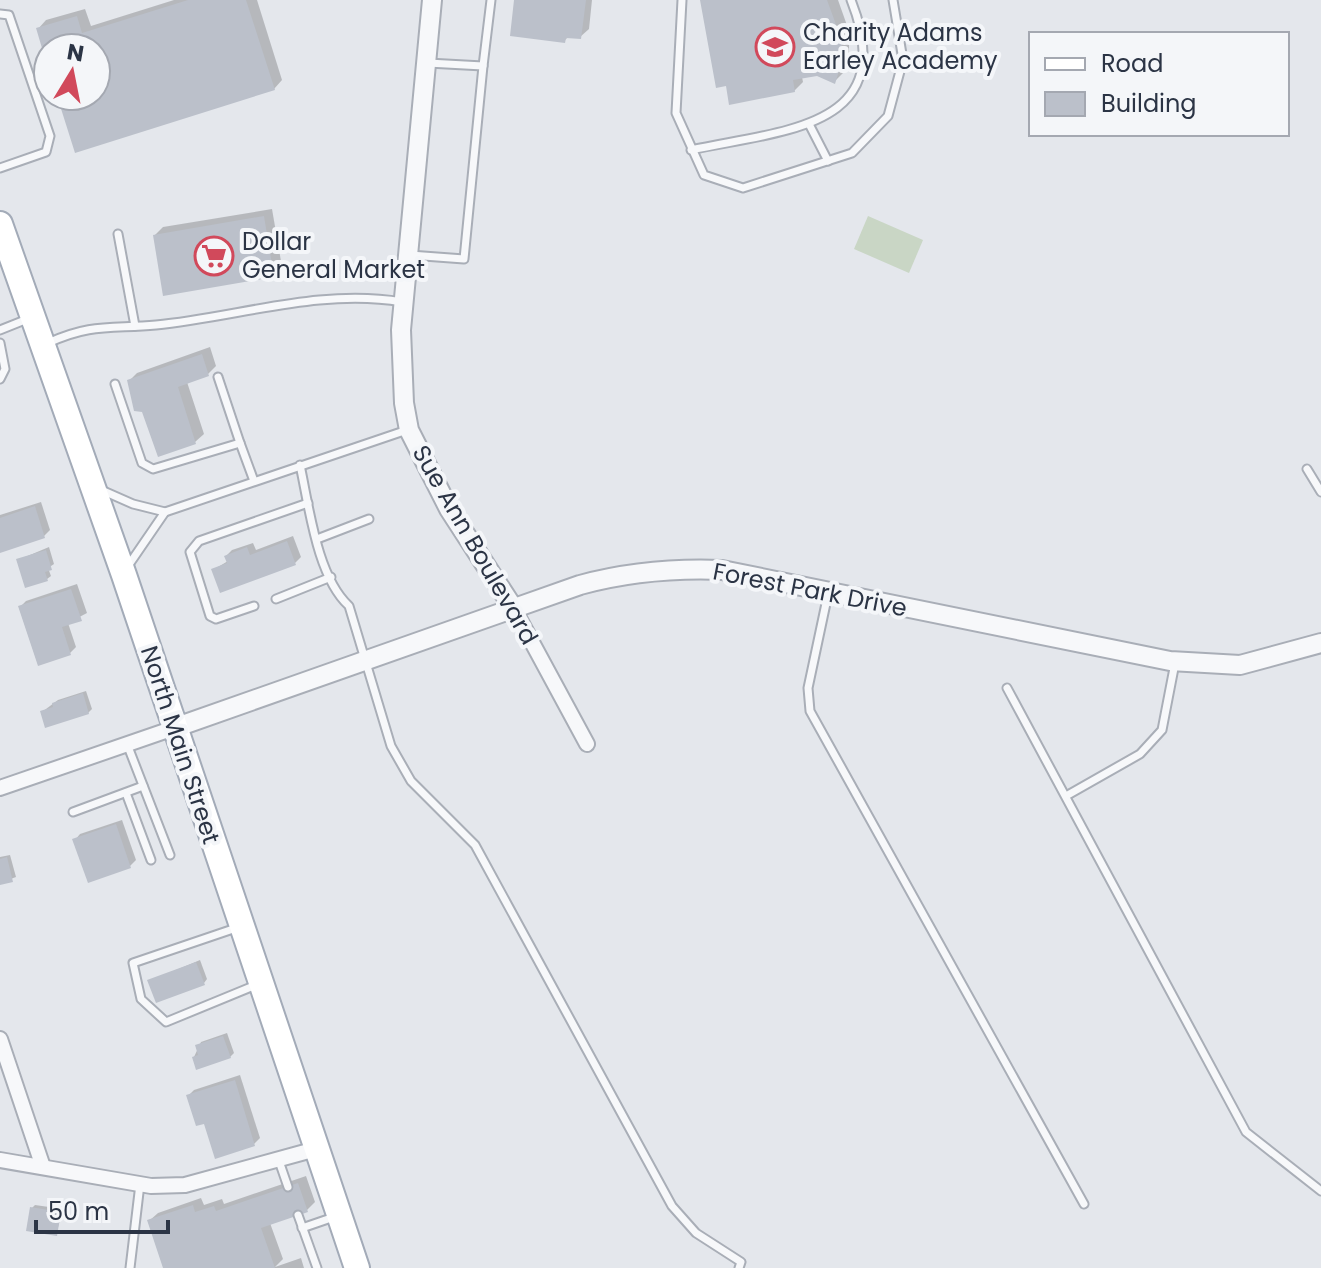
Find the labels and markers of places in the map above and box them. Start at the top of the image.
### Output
place label: Charity Adams Earley Academy [803,16,998,77]
school or university icon: Charity Adams Earley Academy [754,26,796,68]
place label: Dollar General Market [242,225,425,286]
supermarket icon: Dollar General Market [193,235,235,277]

